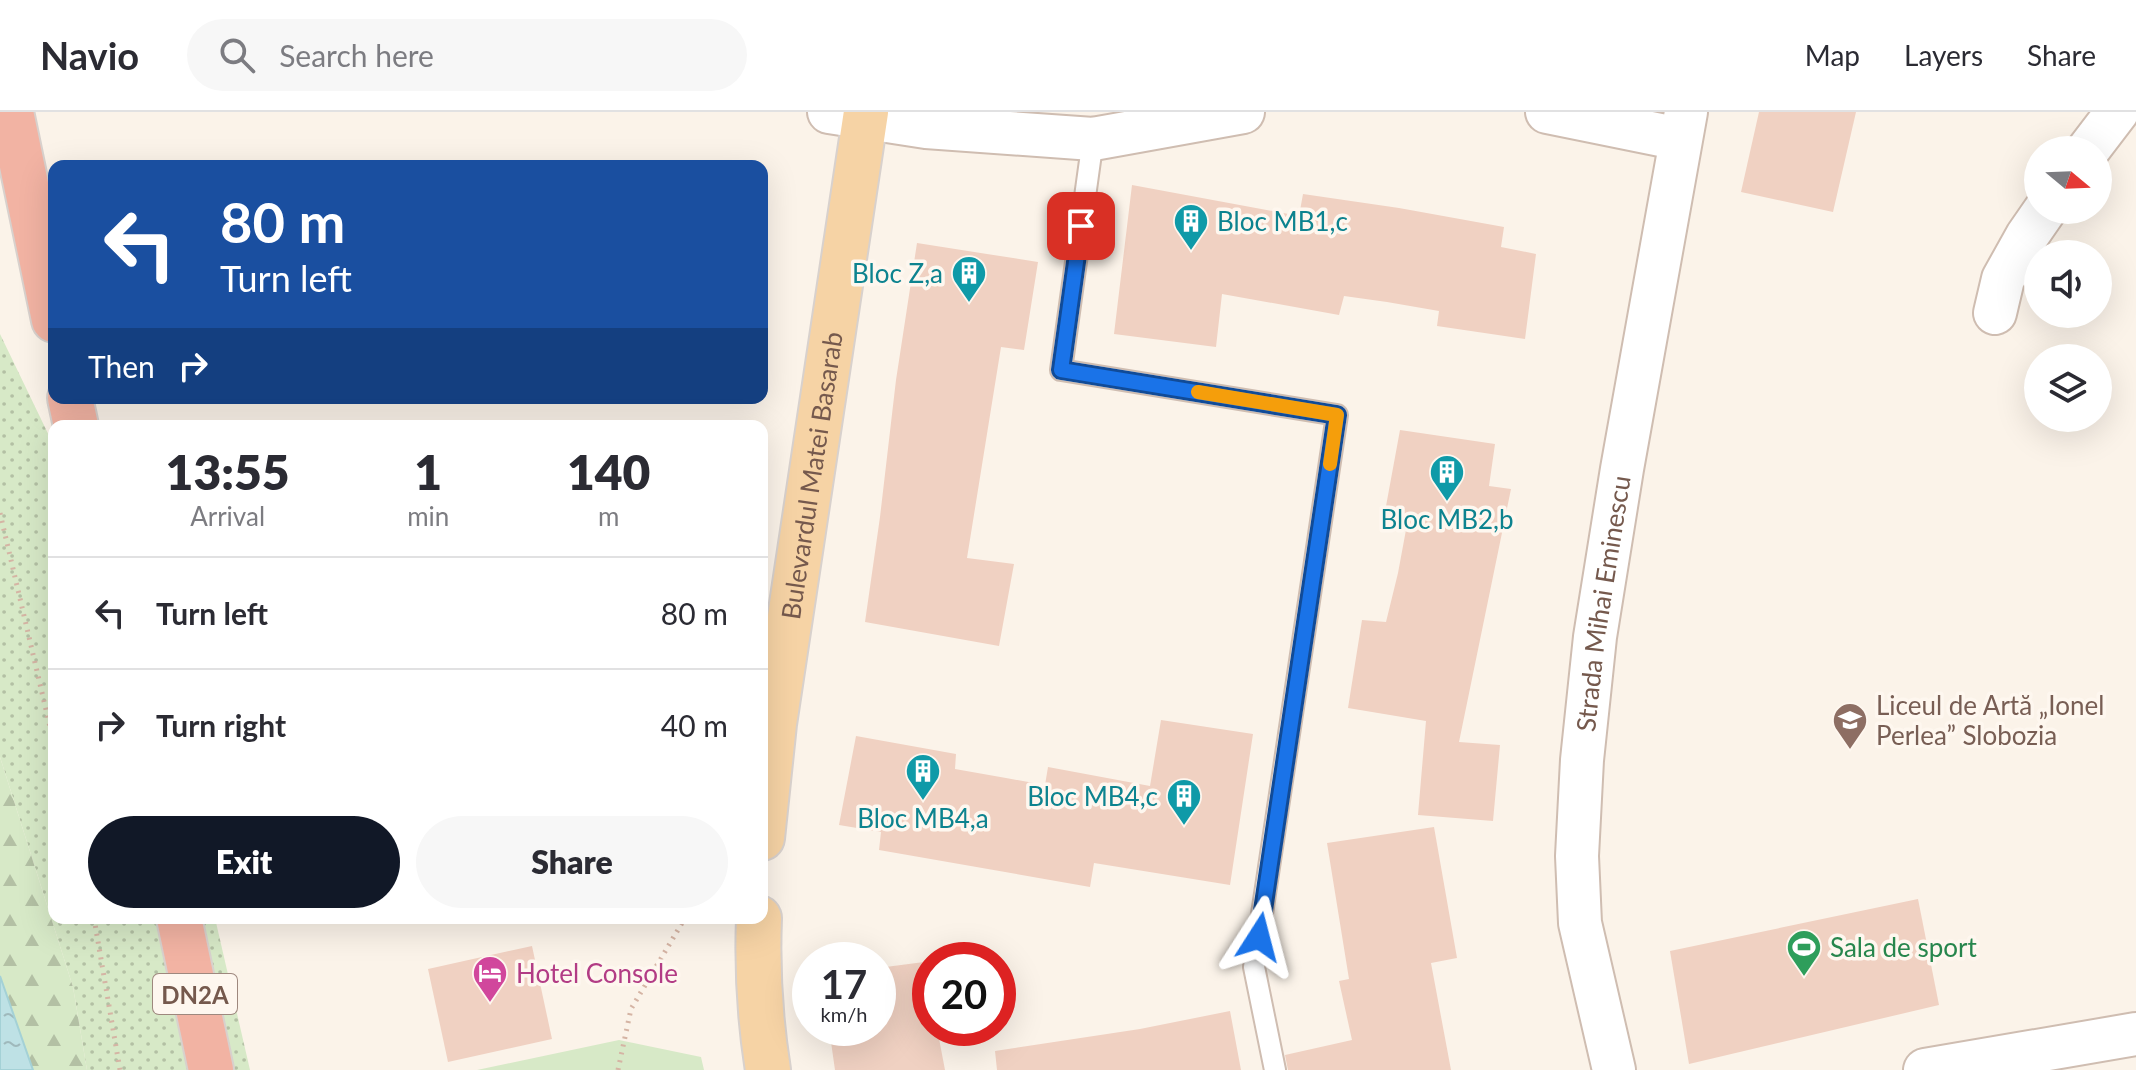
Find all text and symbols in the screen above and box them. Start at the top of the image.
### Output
search box [187,19,747,91]
text: Navio [40,32,139,78]
icon: search [215,33,259,77]
text: Search here [279,37,434,73]
text: Map [1805,38,1860,72]
text: Layers [1904,38,1983,72]
text: Share [2027,38,2096,72]
north arrow [2024,136,2112,224]
map controls [2024,136,2112,432]
text: 80 m [220,188,345,255]
icon: left [88,192,192,296]
pin [1047,192,1115,260]
building icon: Bloc MB1,c [1172,202,1210,252]
icon: arrive [1059,204,1103,248]
place label: Bloc MB1,c [1217,205,1348,237]
button: sound [2024,240,2112,328]
building icon: Bloc Z,a [950,254,988,304]
text: Turn left [220,256,352,300]
place label: Bloc Z,a [852,257,943,289]
street label: Bulevardul Matei Basarab [774,329,849,621]
icon: right [171,344,215,388]
button: layers [2024,344,2112,432]
text: Then [88,348,155,384]
text: 13:55 [166,443,290,500]
text: 1 [414,443,442,500]
text: 140 [567,443,650,500]
building icon: Bloc MB2,b [1428,453,1466,503]
street label: Strada Mihai Eminescu [1569,473,1637,733]
text: Arrival [190,500,265,532]
text: min [407,500,449,532]
text: m [598,500,619,532]
place label: Bloc MB2,b [1381,503,1514,535]
icon: left [88,591,132,635]
text: Turn left [156,595,268,631]
text: 80 m [661,595,728,631]
place label: Liceul de Artă „Ionel Perlea” Slobozia [1876,689,2104,751]
school or university icon: Liceul de Artă „Ionel Perlea” Slobozia [1831,701,1869,751]
icon: right [88,703,132,747]
text: Turn right [156,707,286,743]
text: 40 m [661,707,728,743]
building icon: Bloc MB4,a [904,752,942,802]
building icon: Bloc MB4,c [1165,777,1203,827]
place label: Bloc MB4,c [1027,780,1158,812]
place label: Bloc MB4,a [857,802,989,834]
button: Exit [88,816,400,908]
button: Share [416,816,728,908]
position arrow [1217,895,1301,979]
sports icon: Sala de sport [1785,928,1823,978]
place label: Sala de sport [1830,931,1978,963]
speed limit sign: 20 [912,942,1016,1046]
hotel icon: Hotel Console [471,954,509,1004]
place label: Hotel Console [516,957,678,989]
text: 17 [821,960,867,1008]
road number: DN2A [153,974,237,1014]
text: km/h [821,1002,867,1026]

